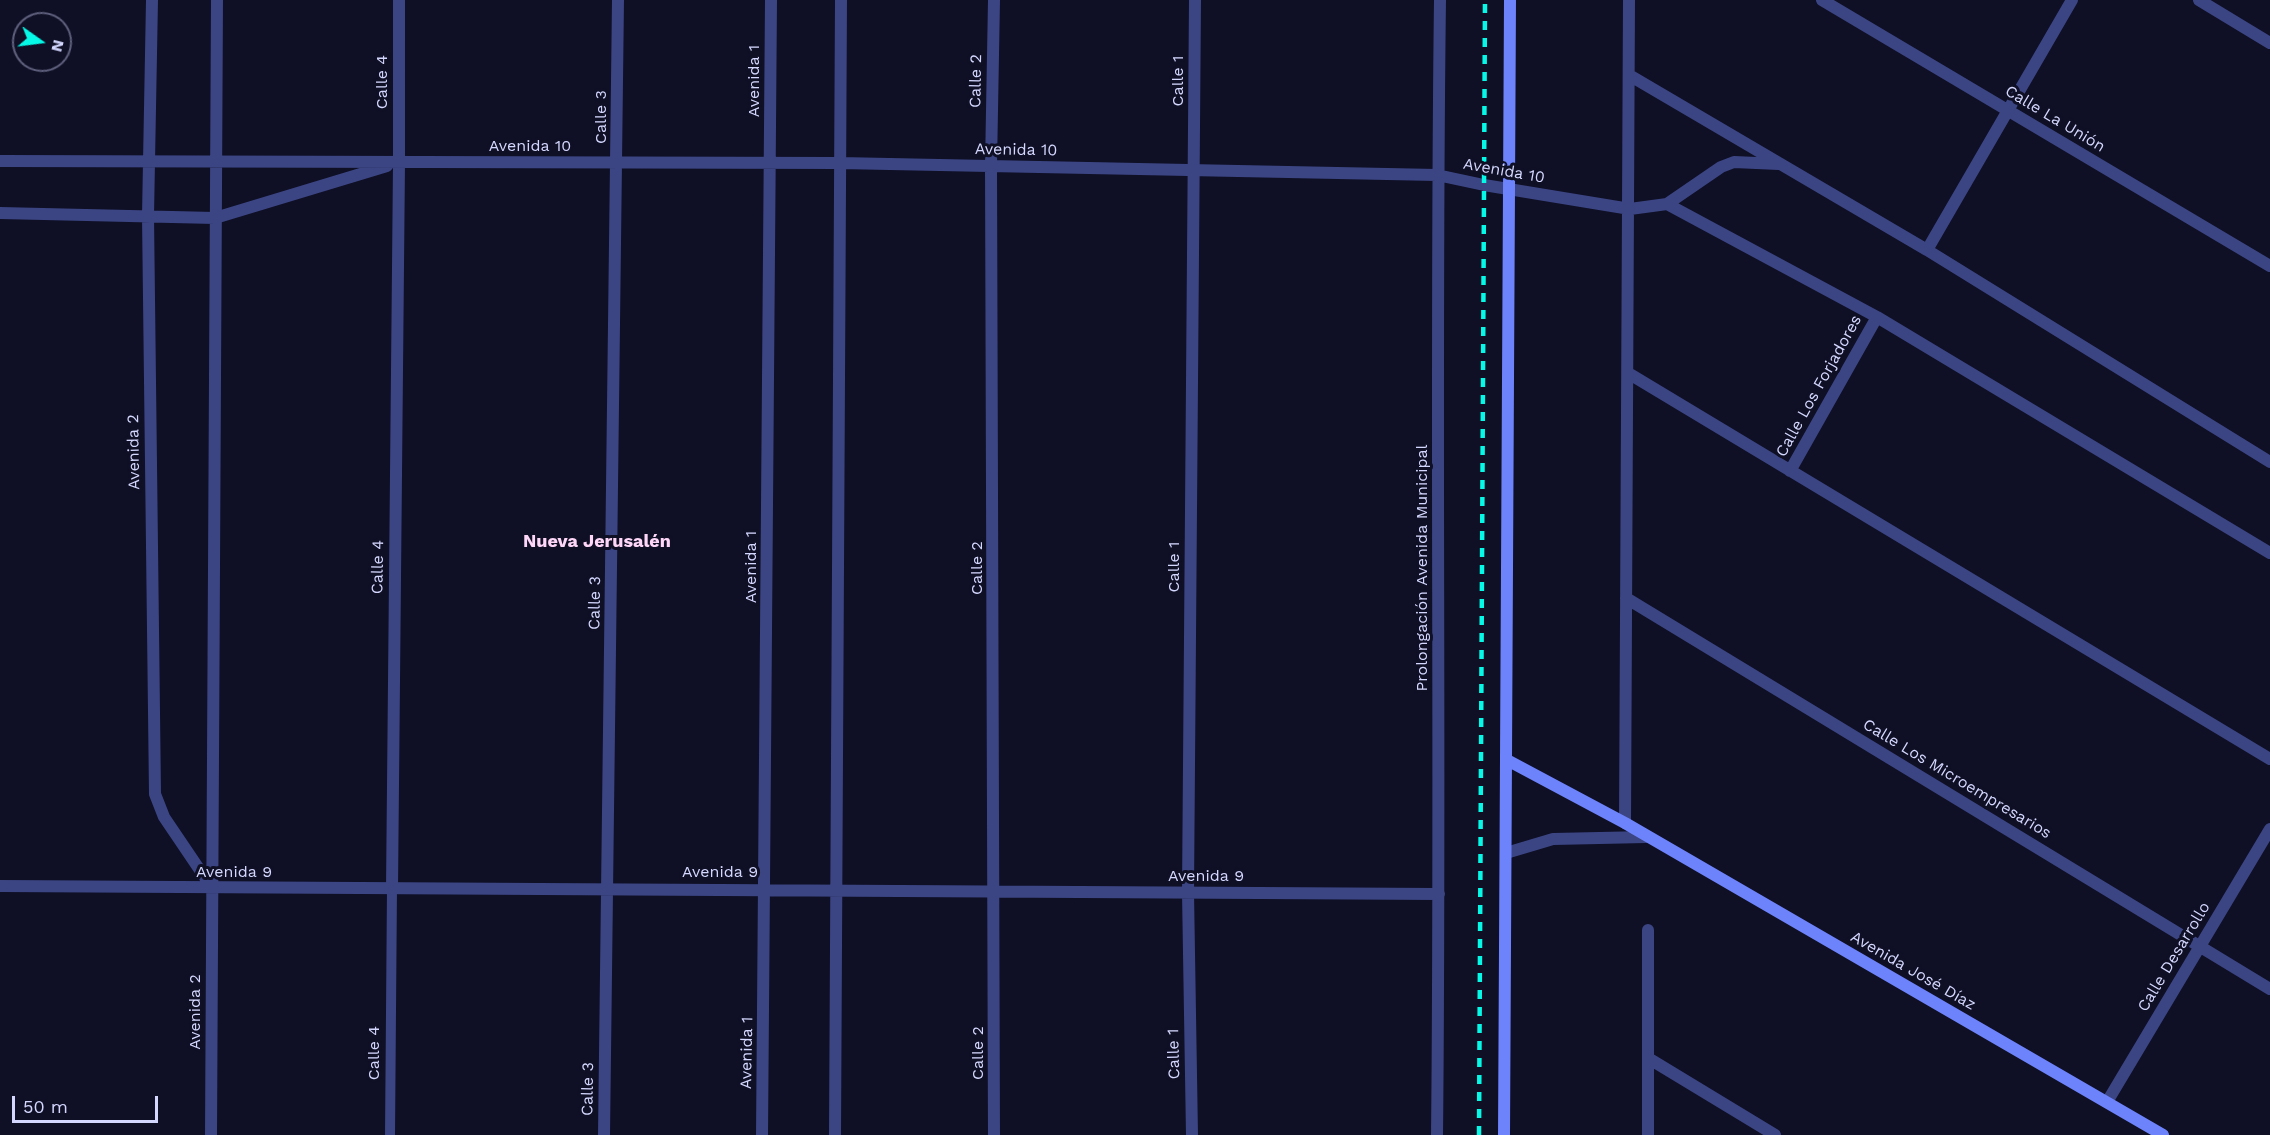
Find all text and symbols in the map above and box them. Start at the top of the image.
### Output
north arrow [12,12,72,72]
text: N [47,38,69,54]
street label: Avenida 1 [744,45,764,117]
street label: Calle 2 [966,54,986,108]
street label: Calle 4 [372,55,392,109]
street label: Calle 1 [1168,56,1188,106]
street label: Calle La Unión [2001,82,2109,156]
street label: Calle 3 [591,90,611,144]
street label: Avenida 10 [489,136,571,156]
street label: Avenida 10 [975,140,1057,160]
street label: Avenida 10 [1462,154,1546,188]
street label: Calle Los Forjadores [1772,312,1866,460]
street label: Avenida 2 [124,414,144,490]
street label: Prolongación Avenida Municipal [1412,445,1432,691]
district label: Nueva Jerusalén [523,531,671,553]
street label: Avenida 1 [741,531,761,603]
street label: Calle 4 [368,540,388,594]
street label: Calle 2 [967,541,987,595]
street label: Calle 1 [1164,542,1184,592]
street label: Calle 3 [585,576,605,630]
street label: Calle Los Microempresarios [1859,715,2055,843]
street label: Avenida 9 [196,862,272,882]
street label: Avenida 9 [682,862,758,882]
street label: Avenida 9 [1168,866,1244,886]
street label: Calle Desarrollo [2134,899,2214,1015]
street label: Avenida José Díaz [1847,927,1979,1015]
street label: Avenida 2 [185,974,205,1050]
street label: Avenida 1 [737,1017,757,1089]
street label: Calle 4 [364,1026,384,1080]
street label: Calle 2 [968,1026,988,1080]
street label: Calle 1 [1164,1028,1184,1080]
street label: Calle 3 [578,1062,598,1116]
scale bar [15,1084,160,1122]
text: 50 m [23,1096,68,1117]

